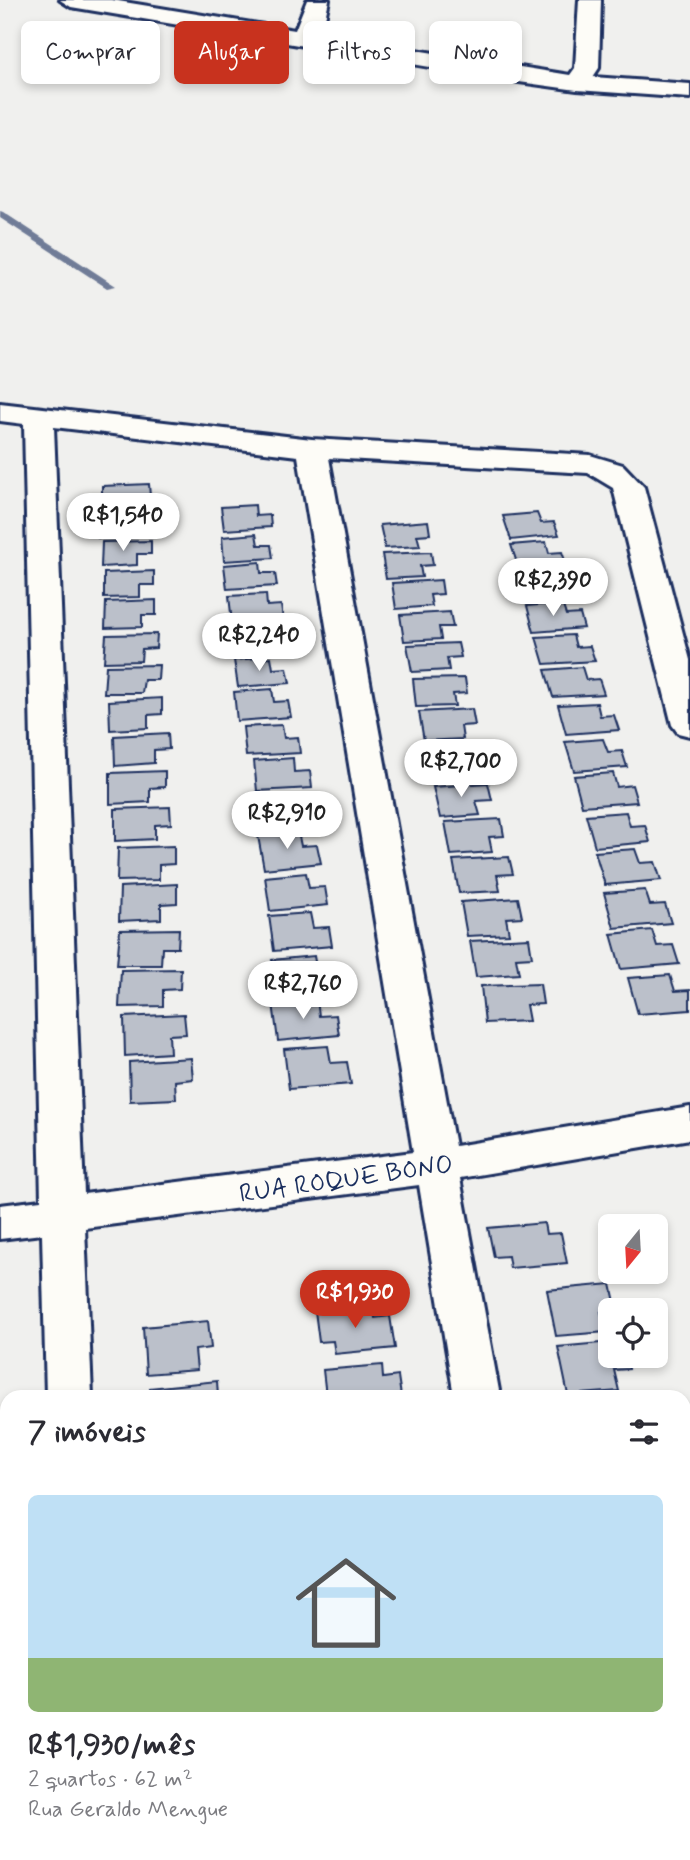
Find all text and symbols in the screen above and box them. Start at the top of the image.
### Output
chip: Comprar [21,21,160,84]
chip: Alugar [174,21,289,84]
chip: Filtros [303,21,415,84]
chip: Novo [429,21,522,84]
pin: R$1,540 [58,494,188,553]
text: R$1,540 [83,501,163,531]
pin: R$2,390 [488,558,618,618]
text: R$2,390 [514,566,592,596]
pin: R$2,240 [194,614,324,673]
text: R$2,240 [218,621,300,651]
pin: R$2,700 [396,740,526,799]
text: R$2,700 [420,747,502,777]
pin: R$2,910 [222,792,352,851]
text: R$2,910 [248,799,326,829]
pin: R$2,760 [238,962,368,1021]
text: R$2,760 [264,969,342,999]
street label: RUA ROQUE BONO [237,1148,455,1212]
north arrow [598,1214,668,1284]
map controls [598,1214,668,1368]
pin: R$1,930 [290,1270,420,1330]
text: R$1,930 [316,1278,394,1308]
button: locate [598,1298,668,1368]
text: 7 imóveis [28,1413,146,1452]
icon: filters [625,1413,663,1451]
icon: home [283,1540,409,1666]
text: R$1,930/mês [28,1726,195,1765]
text: 2 quartos · 62 m² [28,1765,193,1795]
text: Rua Geraldo Mengue [28,1795,228,1825]

